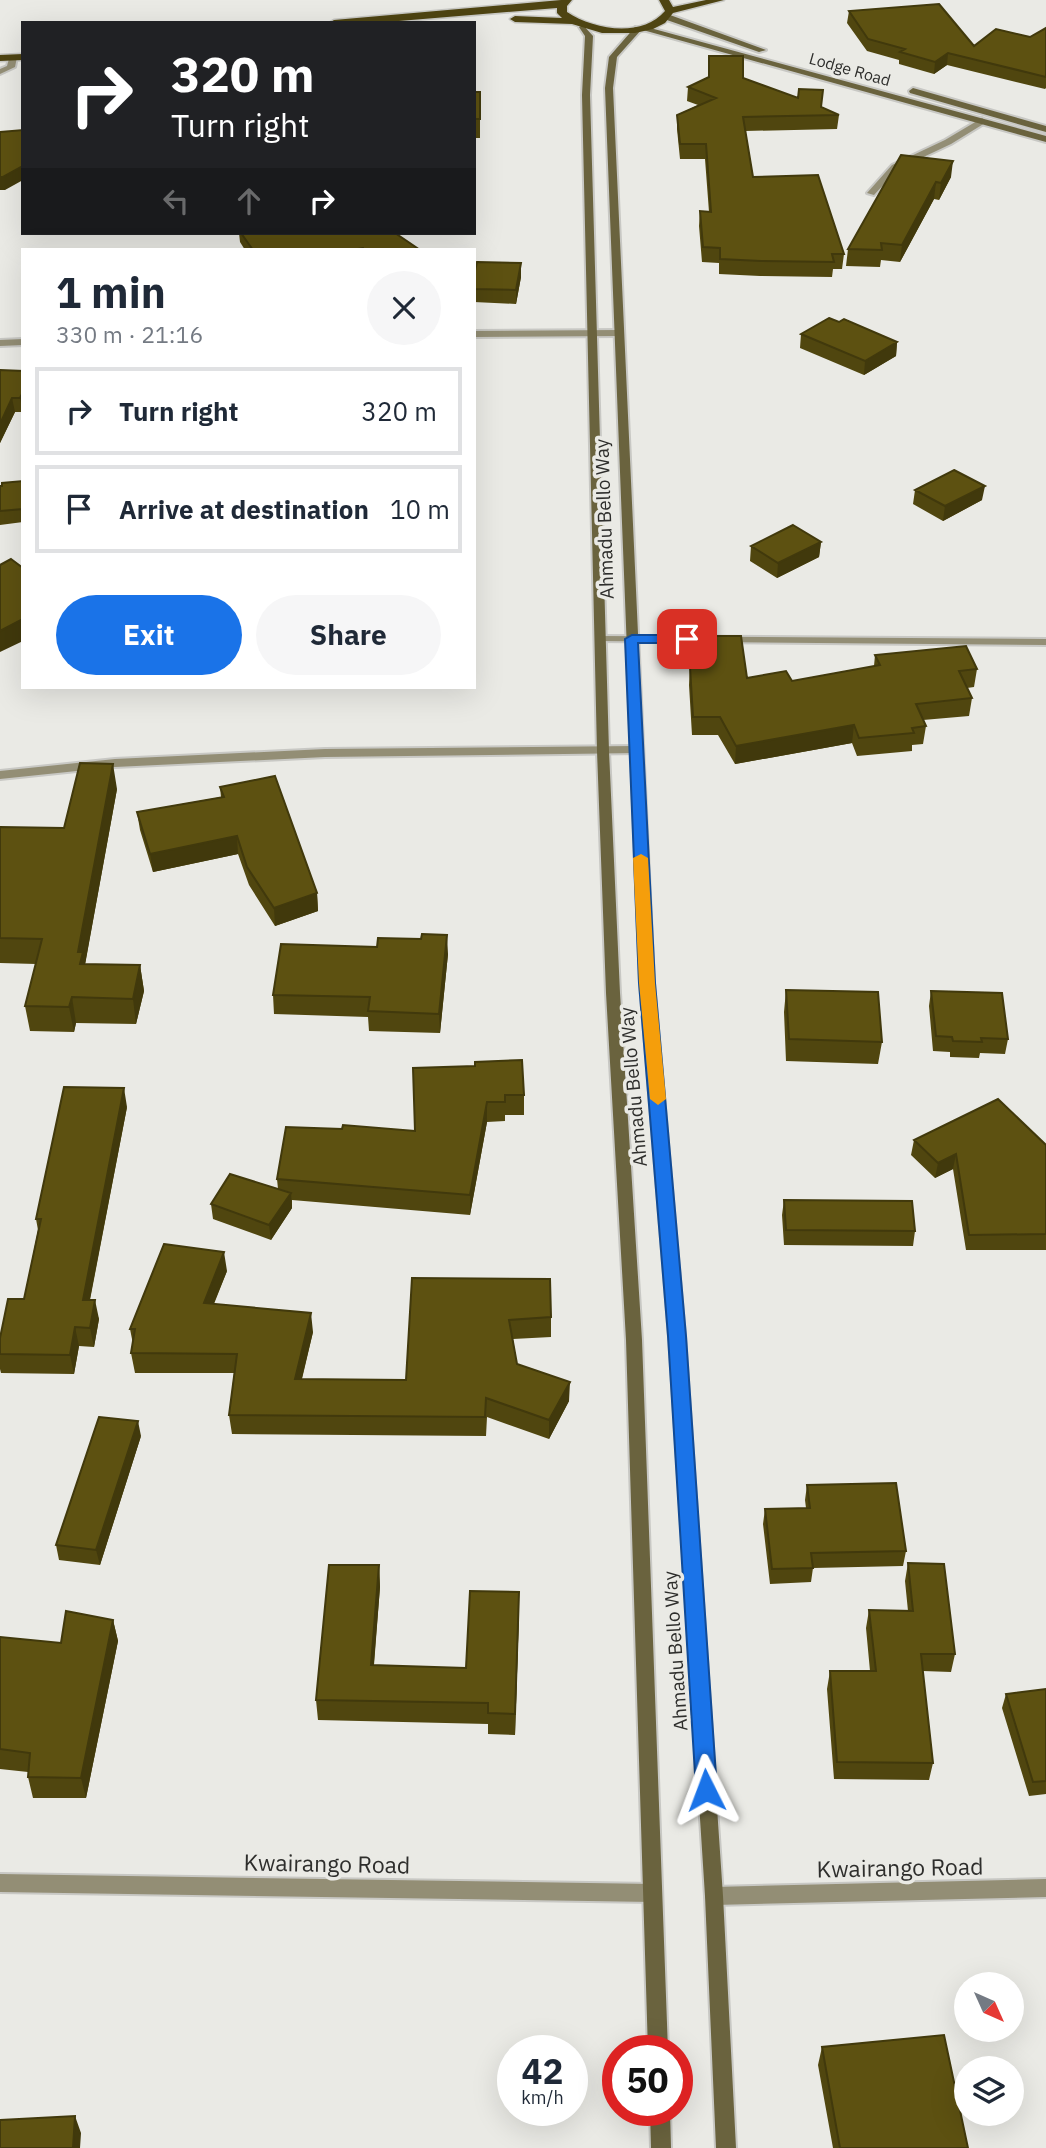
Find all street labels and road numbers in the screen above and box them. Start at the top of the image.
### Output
street label: Lodge Road [807,48,893,90]
street label: Ahmadu Bello Way [589,438,619,600]
street label: Ahmadu Bello Way [614,1006,652,1168]
street label: Ahmadu Bello Way [657,1570,693,1732]
street label: Kwairango Road [243,1847,411,1879]
street label: Kwairango Road [816,1851,984,1883]

